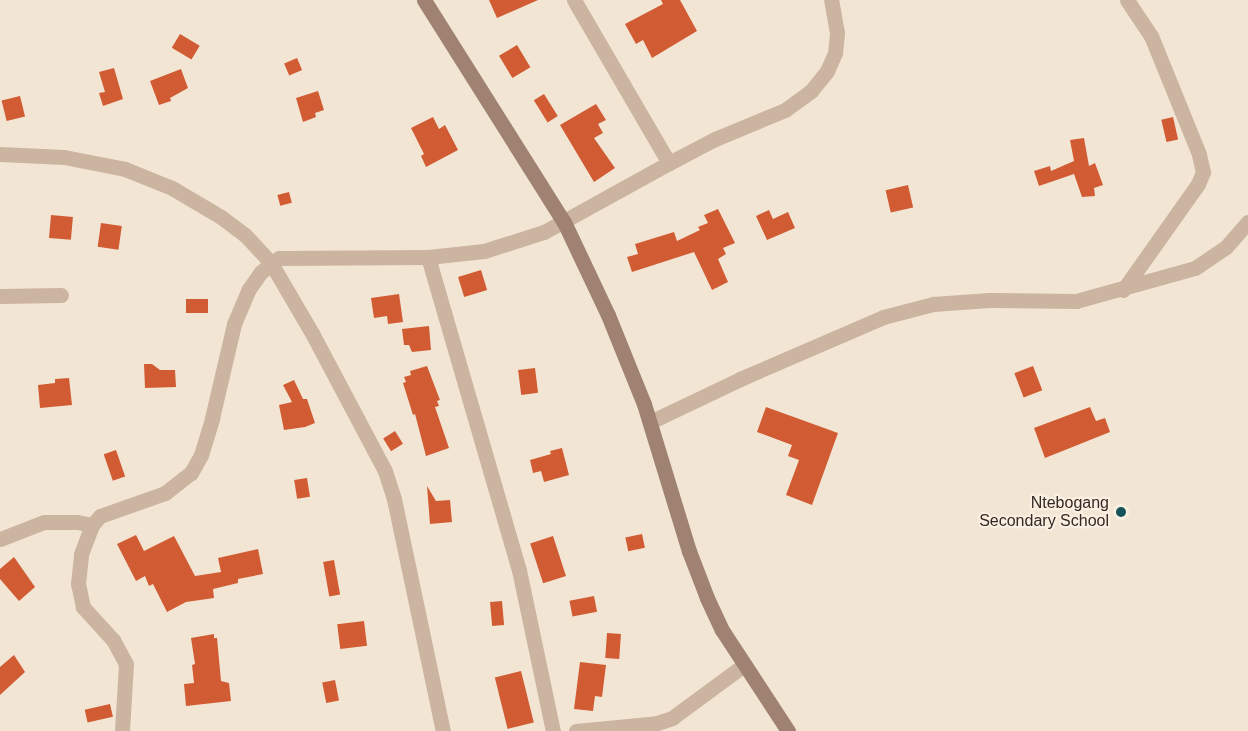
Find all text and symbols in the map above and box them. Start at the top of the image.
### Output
place label: Ntebogang Secondary School [979,493,1109,531]
marker: Ntebogang Secondary School [1114,505,1128,519]

